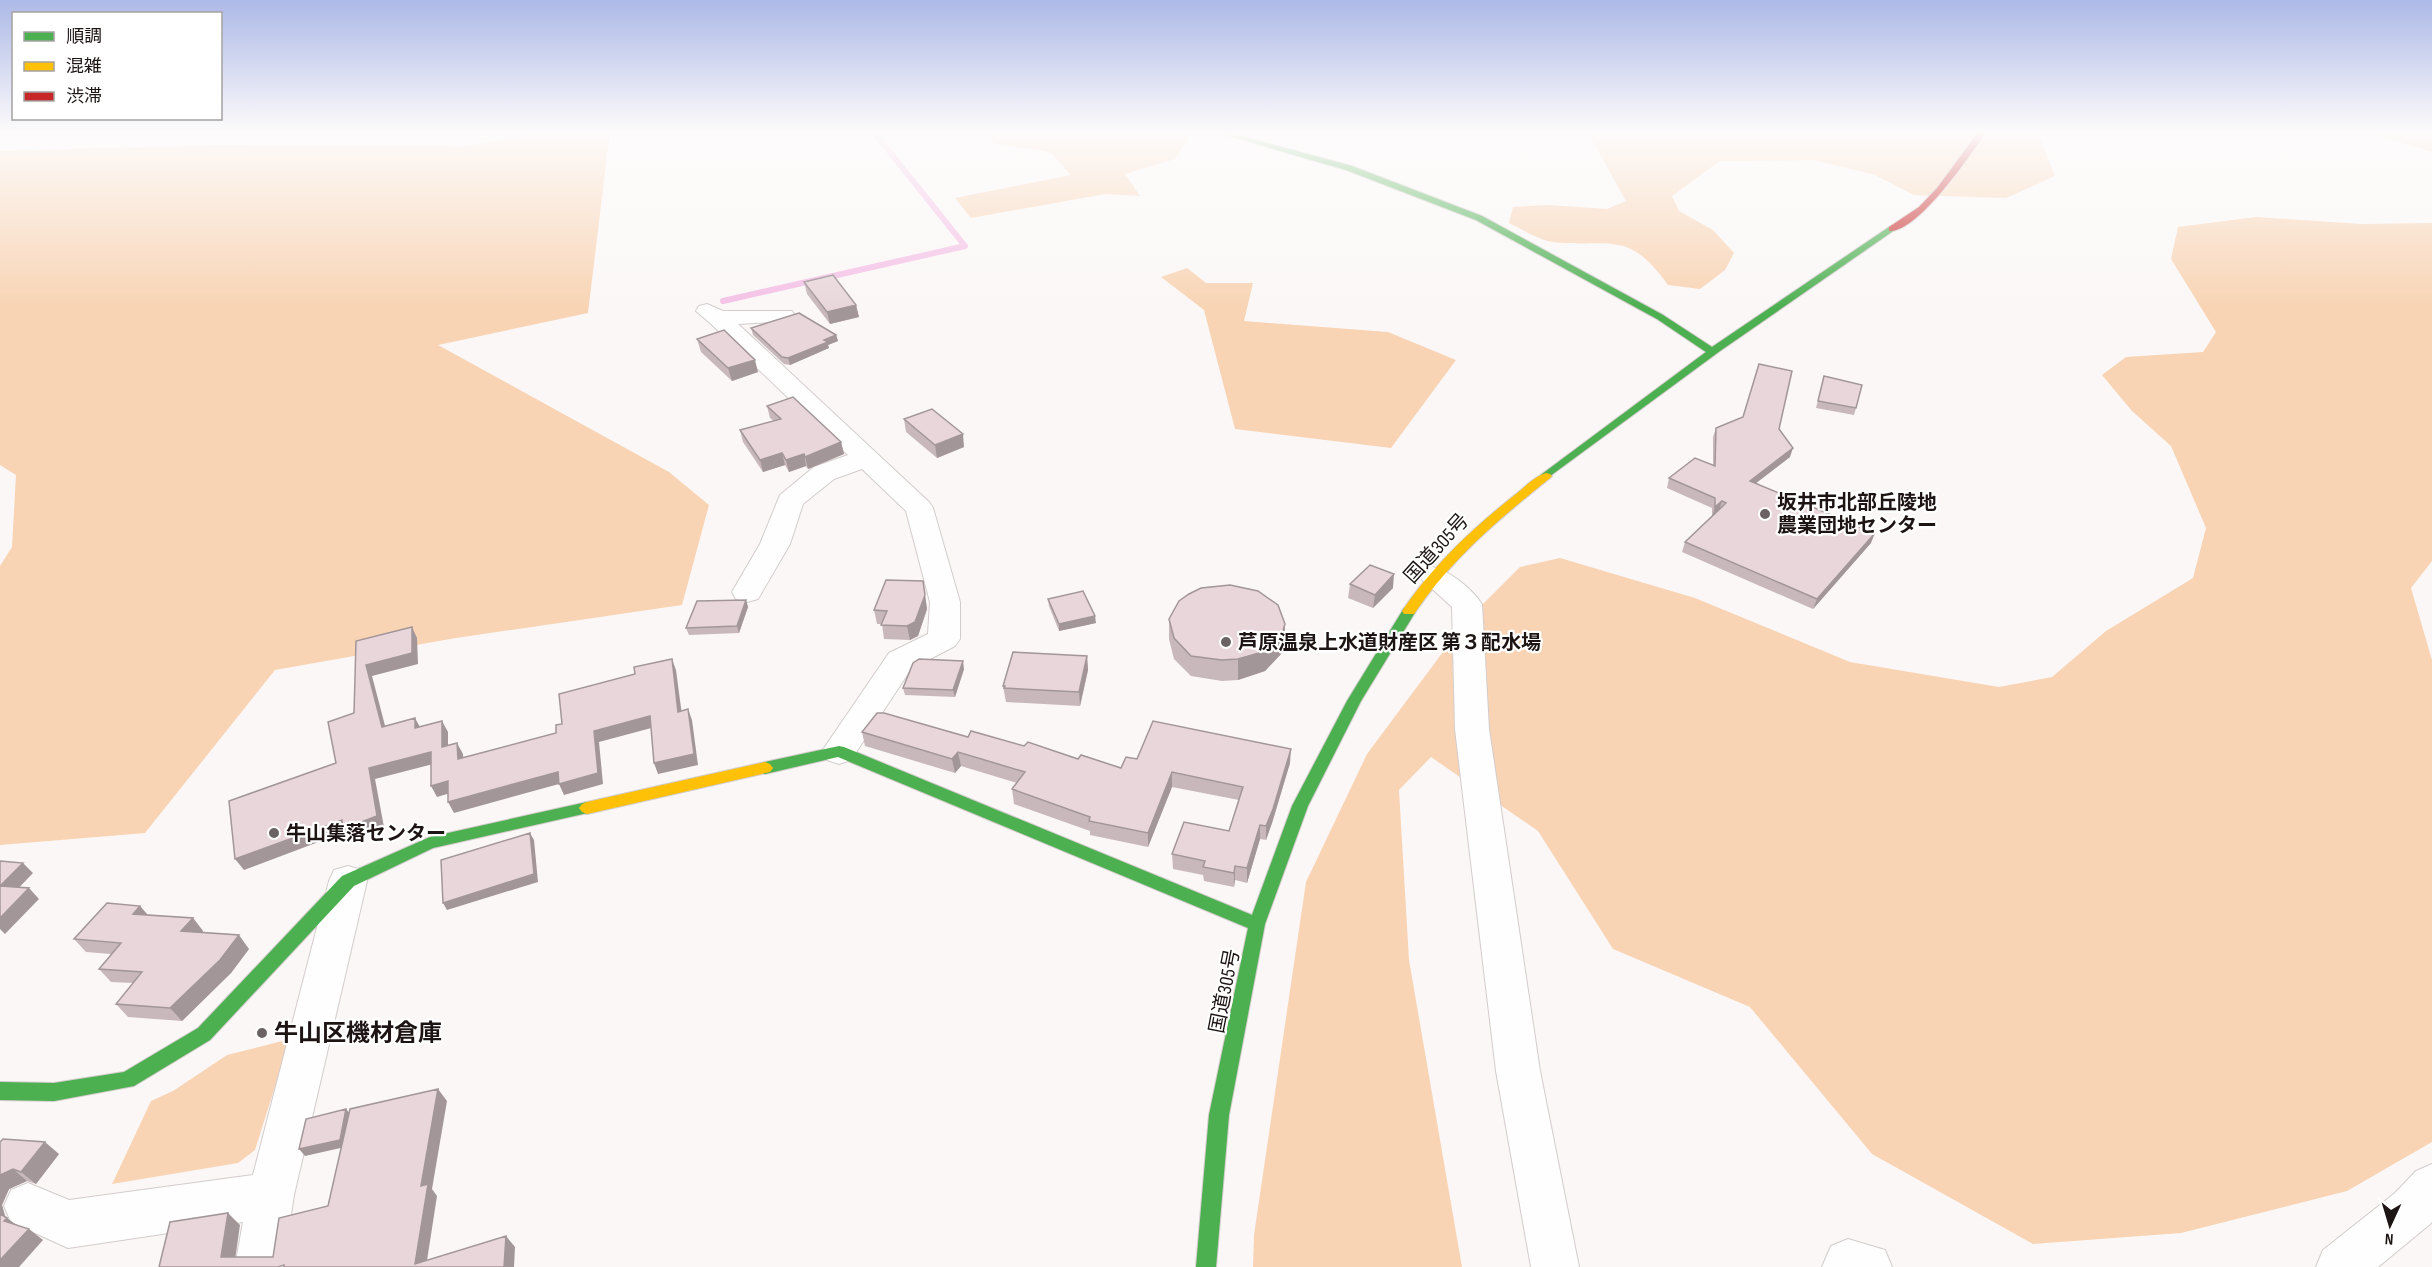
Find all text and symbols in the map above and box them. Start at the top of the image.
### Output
legend [12,12,222,120]
text: 順調 [66,26,102,47]
text: 混雑 [66,56,102,77]
text: 渋滞 [66,86,102,107]
place label: 坂井市北部丘陵地 農業団地センター [1777,491,1937,538]
marker: 坂井市北部丘陵地 農業団地センター [1758,507,1772,521]
street label: 国道305号 [1399,509,1474,588]
place label: 芦原温泉上水道財産区 第３配水場 [1238,631,1541,655]
marker: 芦原温泉上水道財産区 第３配水場 [1219,635,1233,649]
place label: 牛山集落センター [286,822,446,846]
marker: 牛山集落センター [267,826,281,840]
street label: 国道305号 [1205,947,1245,1035]
place label: 牛山区機材倉庫 [274,1019,442,1048]
marker: 牛山区機材倉庫 [255,1026,269,1040]
north arrow [2360,1195,2420,1255]
text: N [2384,1229,2394,1248]

